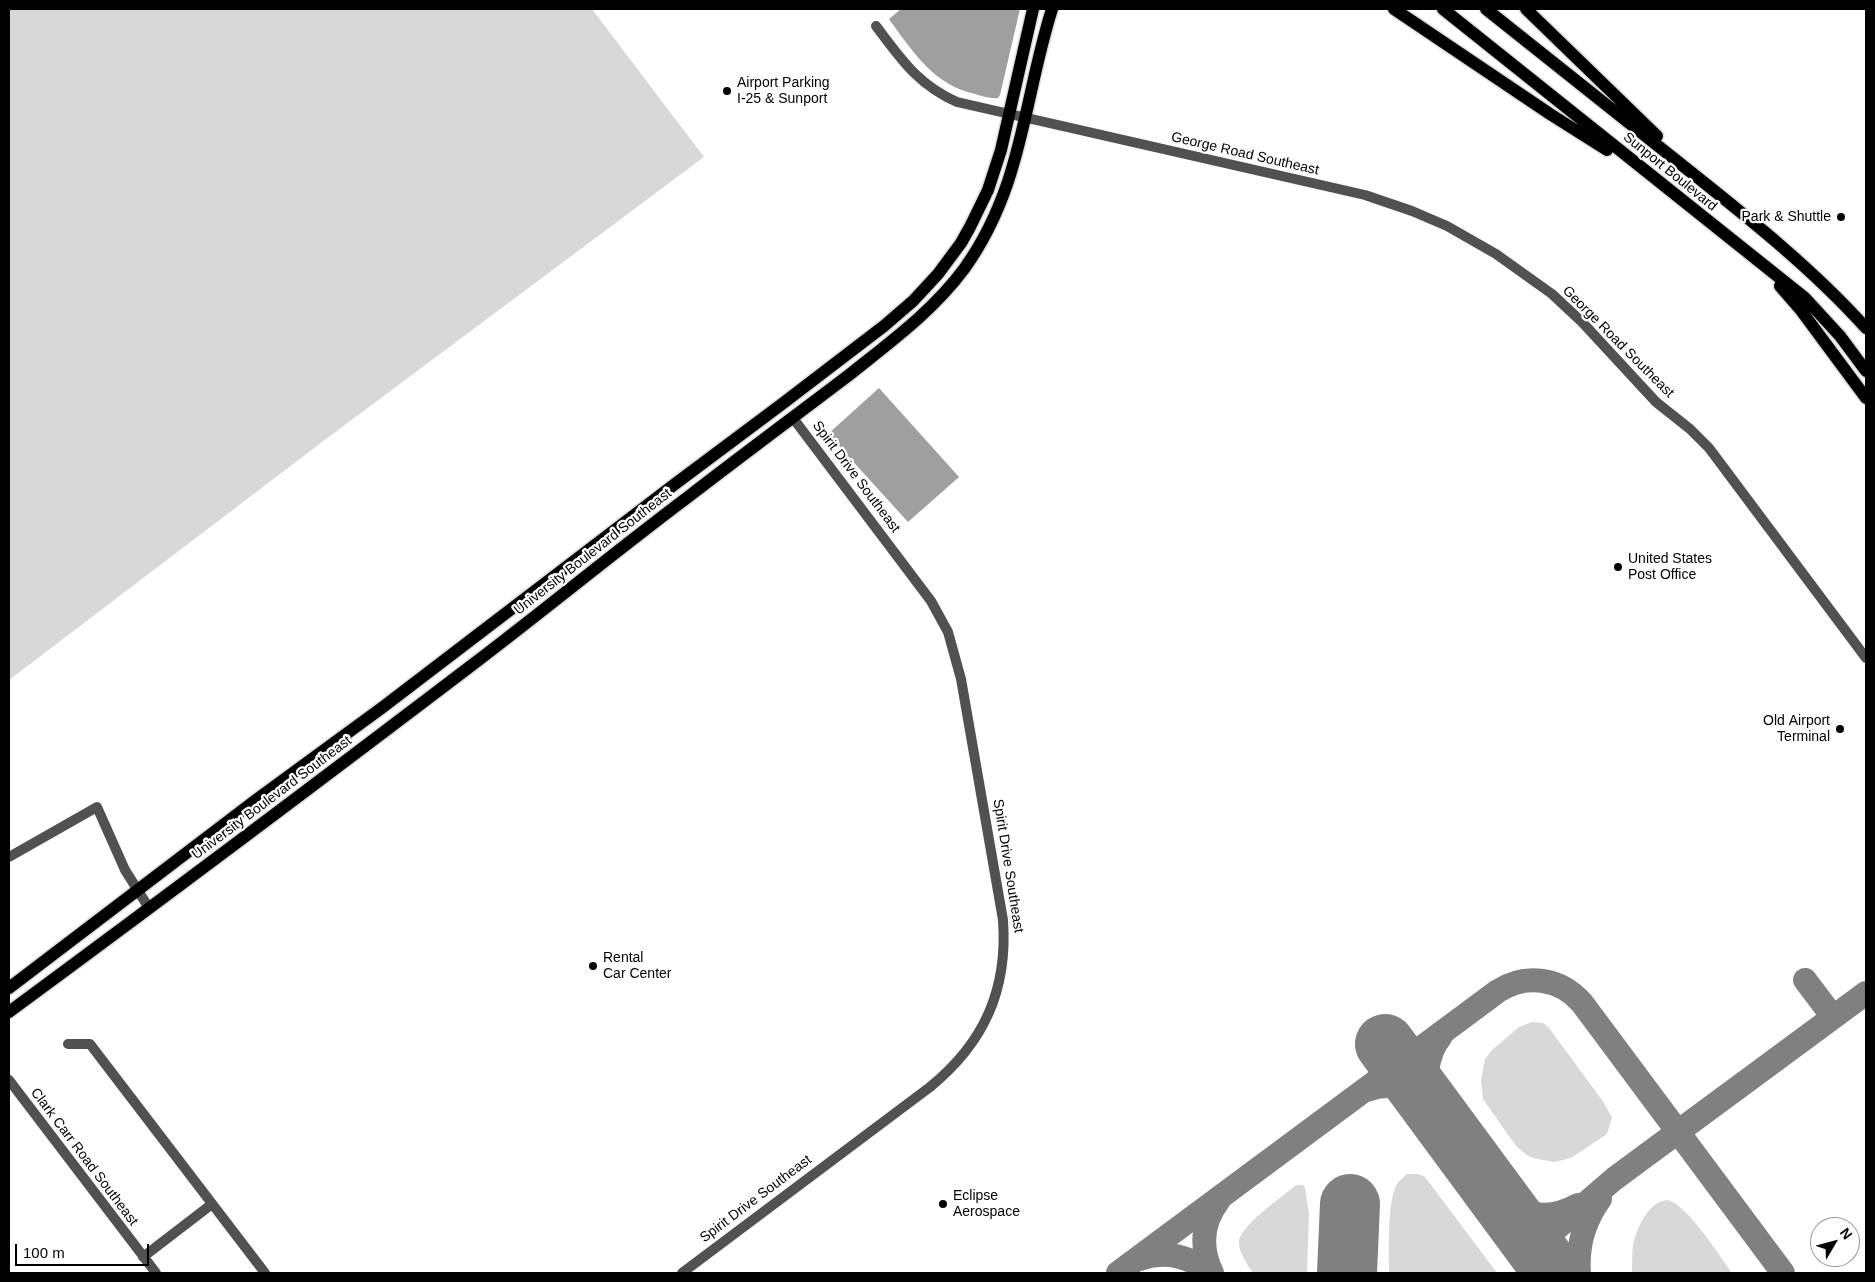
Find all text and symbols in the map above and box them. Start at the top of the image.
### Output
place label: Airport Parking I-25 & Sunport [737,75,830,108]
marker: Airport Parking I-25 & Sunport [721,85,733,97]
street label: George Road Southeast [1170,129,1320,179]
street label: Sunport Boulevard [1620,129,1720,215]
place label: Park & Shuttle [1742,209,1831,225]
marker: Park & Shuttle [1835,211,1847,223]
street label: George Road Southeast [1559,283,1677,401]
street label: Spirit Drive Southeast [809,418,903,536]
street label: University Boulevard Southeast [511,485,675,619]
place label: United States Post Office [1628,551,1712,584]
marker: United States Post Office [1612,561,1624,573]
place label: Old Airport Terminal [1763,713,1830,746]
marker: Old Airport Terminal [1834,723,1846,735]
street label: University Boulevard Southeast [189,733,355,863]
street label: Spirit Drive Southeast [989,798,1027,934]
place label: Rental Car Center [603,950,671,982]
marker: Rental Car Center [587,960,599,972]
street label: Clark Carr Road Southeast [27,1085,141,1229]
street label: Spirit Drive Southeast [697,1152,815,1246]
place label: Eclipse Aerospace [953,1188,1020,1220]
marker: Eclipse Aerospace [937,1198,949,1210]
north arrow [1810,1217,1860,1267]
text: N [1837,1225,1856,1242]
scale bar [18,1234,151,1266]
text: 100 m [23,1244,65,1261]

